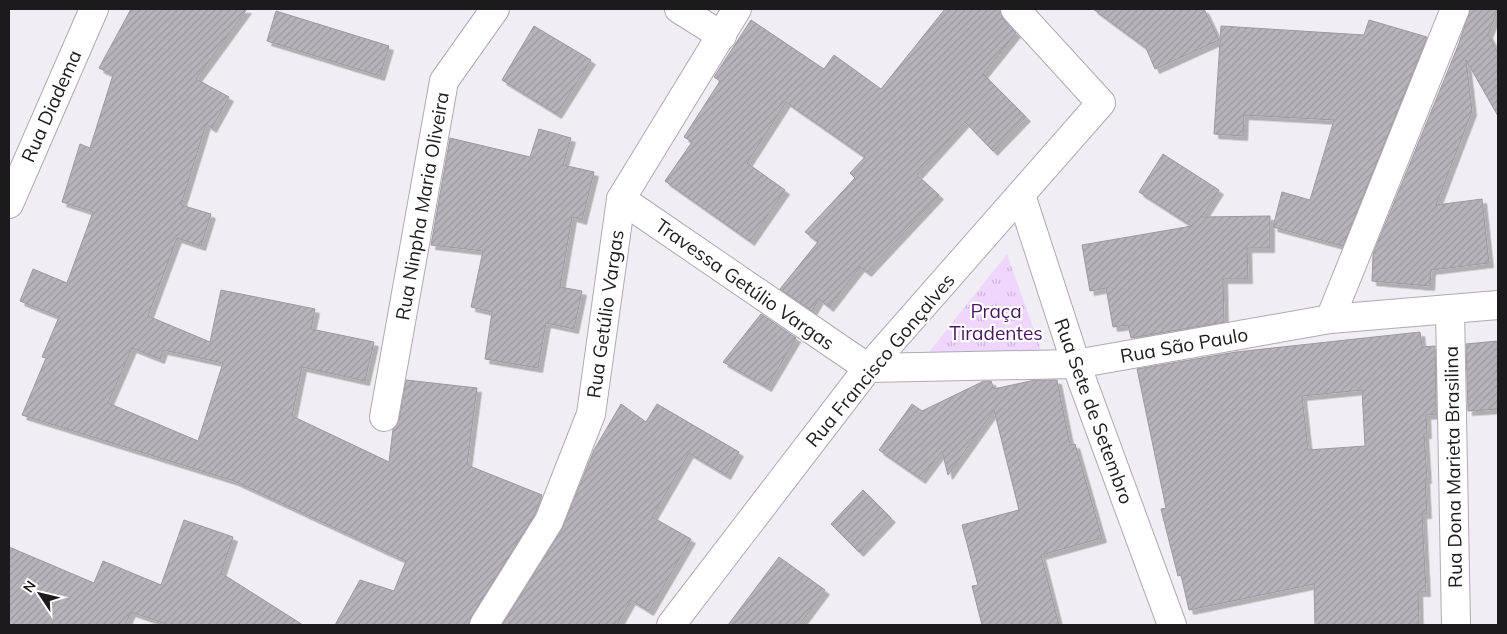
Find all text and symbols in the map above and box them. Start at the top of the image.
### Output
street label: Rua Diadema [16,46,86,166]
street label: Rua Ninpha Maria Oliveira [390,90,454,322]
street label: Travessa Getúlio Vargas [651,213,839,355]
street label: Rua Getúlio Vargas [581,228,629,400]
street label: Rua Francisco Gonçalves [800,268,960,452]
park label: Praça Tiradentes [949,299,1043,345]
street label: Rua Sete de Setembro [1049,315,1139,507]
street label: Rua São Paulo [1118,322,1250,368]
street label: Rua Dona Marieta Brasilina [1439,346,1467,588]
north arrow [15,569,65,619]
text: N [19,577,40,596]

